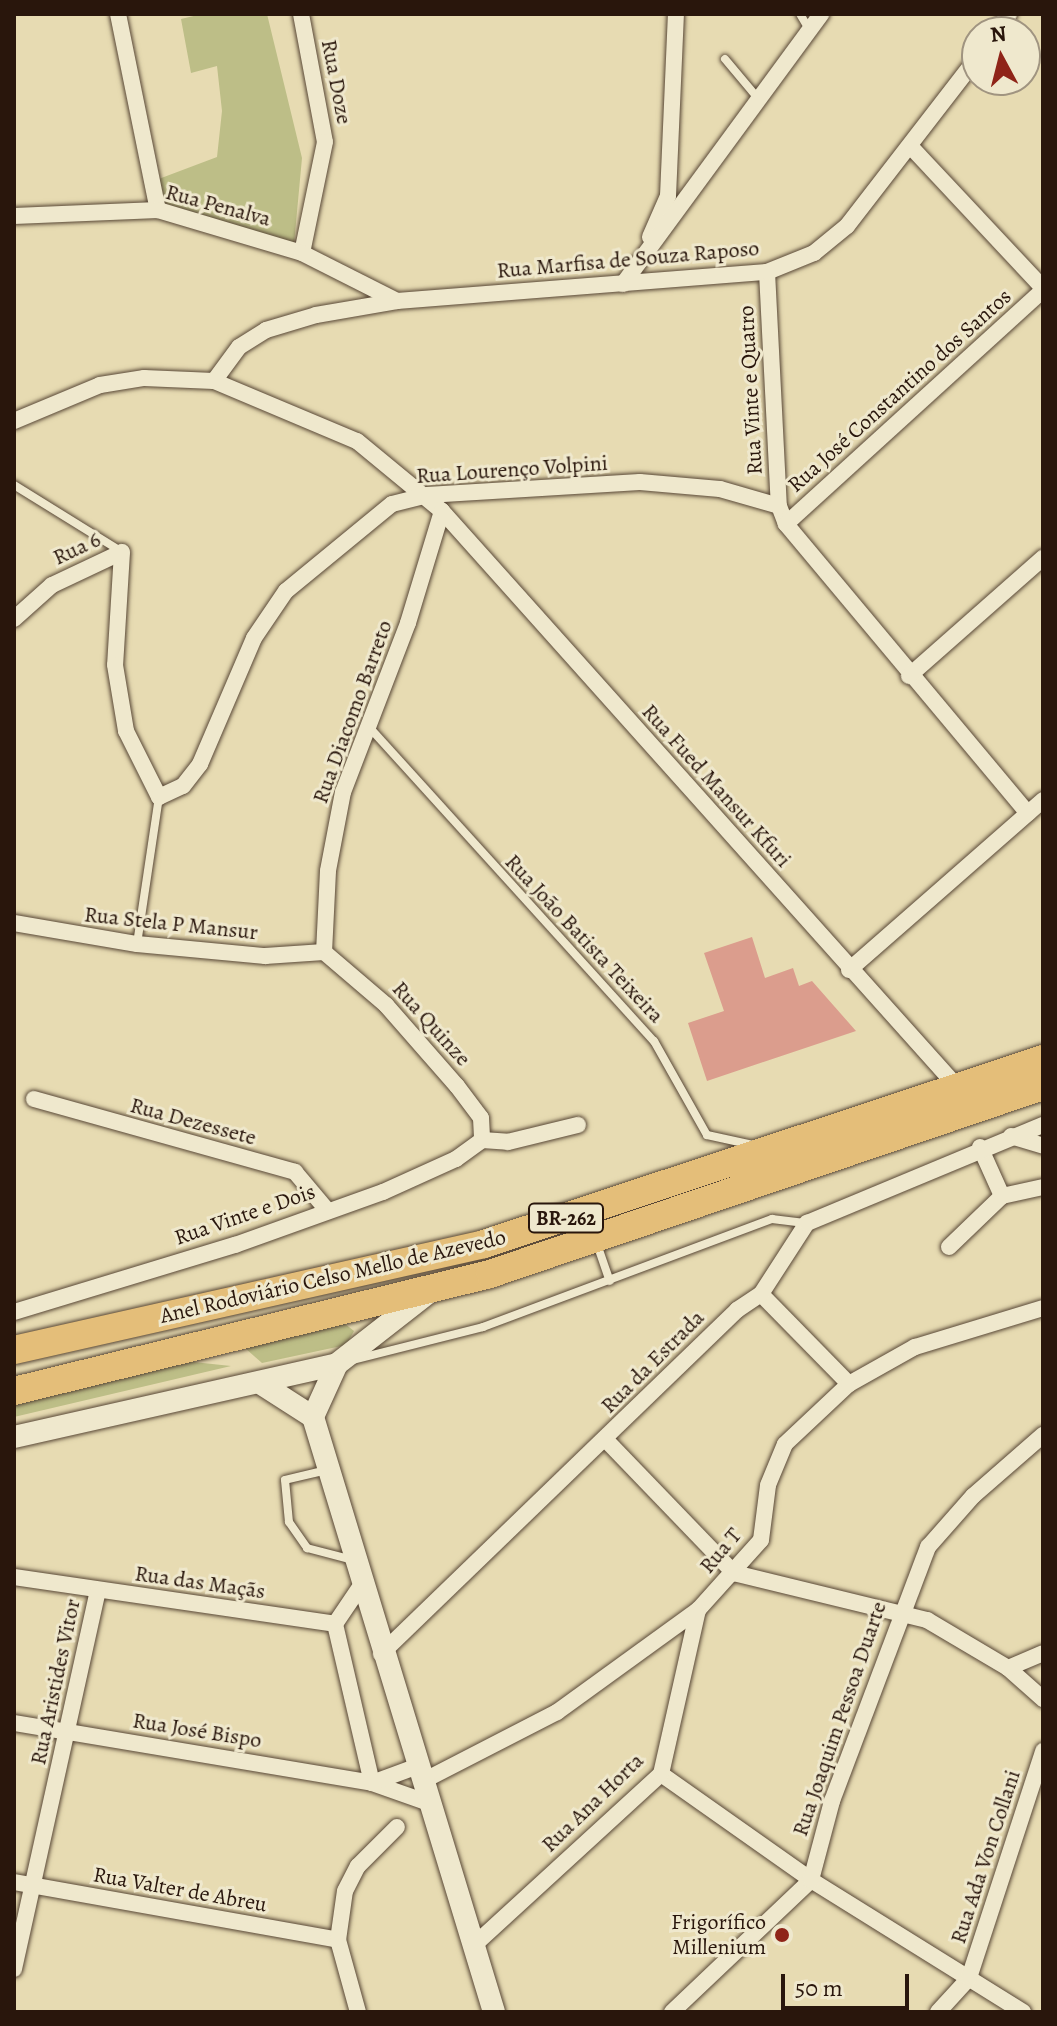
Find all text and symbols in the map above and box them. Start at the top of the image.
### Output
north arrow [961,16,1041,96]
text: N [989,18,1008,50]
street label: Rua Doze [315,37,357,127]
street label: Rua Penalva [163,179,273,233]
street label: Rua Marfisa de Souza Raposo [496,235,760,285]
street label: Rua José Constantino dos Santos [783,284,1017,498]
street label: Rua Vinte e Quatro [733,305,769,475]
street label: Rua Lourenço Volpini [415,450,609,490]
street label: Rua 6 [49,527,105,571]
street label: Rua Diacomo Barreto [308,617,398,807]
street label: Rua Fued Mansur Kfuri [636,699,796,873]
street label: Rua João Batista Teixeira [499,849,669,1029]
street label: Rua Stela P Mansur [83,902,259,946]
street label: Rua Quinze [386,976,476,1072]
street label: Rua Dezessete [127,1093,259,1151]
street label: Rua Vinte e Dois [171,1179,319,1251]
road number: BR-262 [528,1202,604,1234]
street label: Anel Rodoviário Celso Mello de Azevedo [158,1224,508,1330]
street label: Rua da Estrada [596,1305,710,1419]
street label: Rua T [694,1523,748,1579]
street label: Rua das Maçãs [133,1561,267,1605]
street label: Rua Aristides Vitor [26,1597,86,1767]
street label: Rua Joaquim Pessoa Duarte [787,1598,893,1840]
street label: Rua José Bispo [131,1708,263,1754]
street label: Rua Ana Horta [537,1748,649,1858]
street label: Rua Ada Von Collani [945,1767,1027,1947]
street label: Rua Valter de Abreu [91,1862,269,1918]
place label: Frigorífico Millenium [671,1909,766,1960]
marker: Frigorífico Millenium [773,1926,791,1944]
scale bar [785,1958,913,2008]
text: 50 m [795,1972,843,2004]

